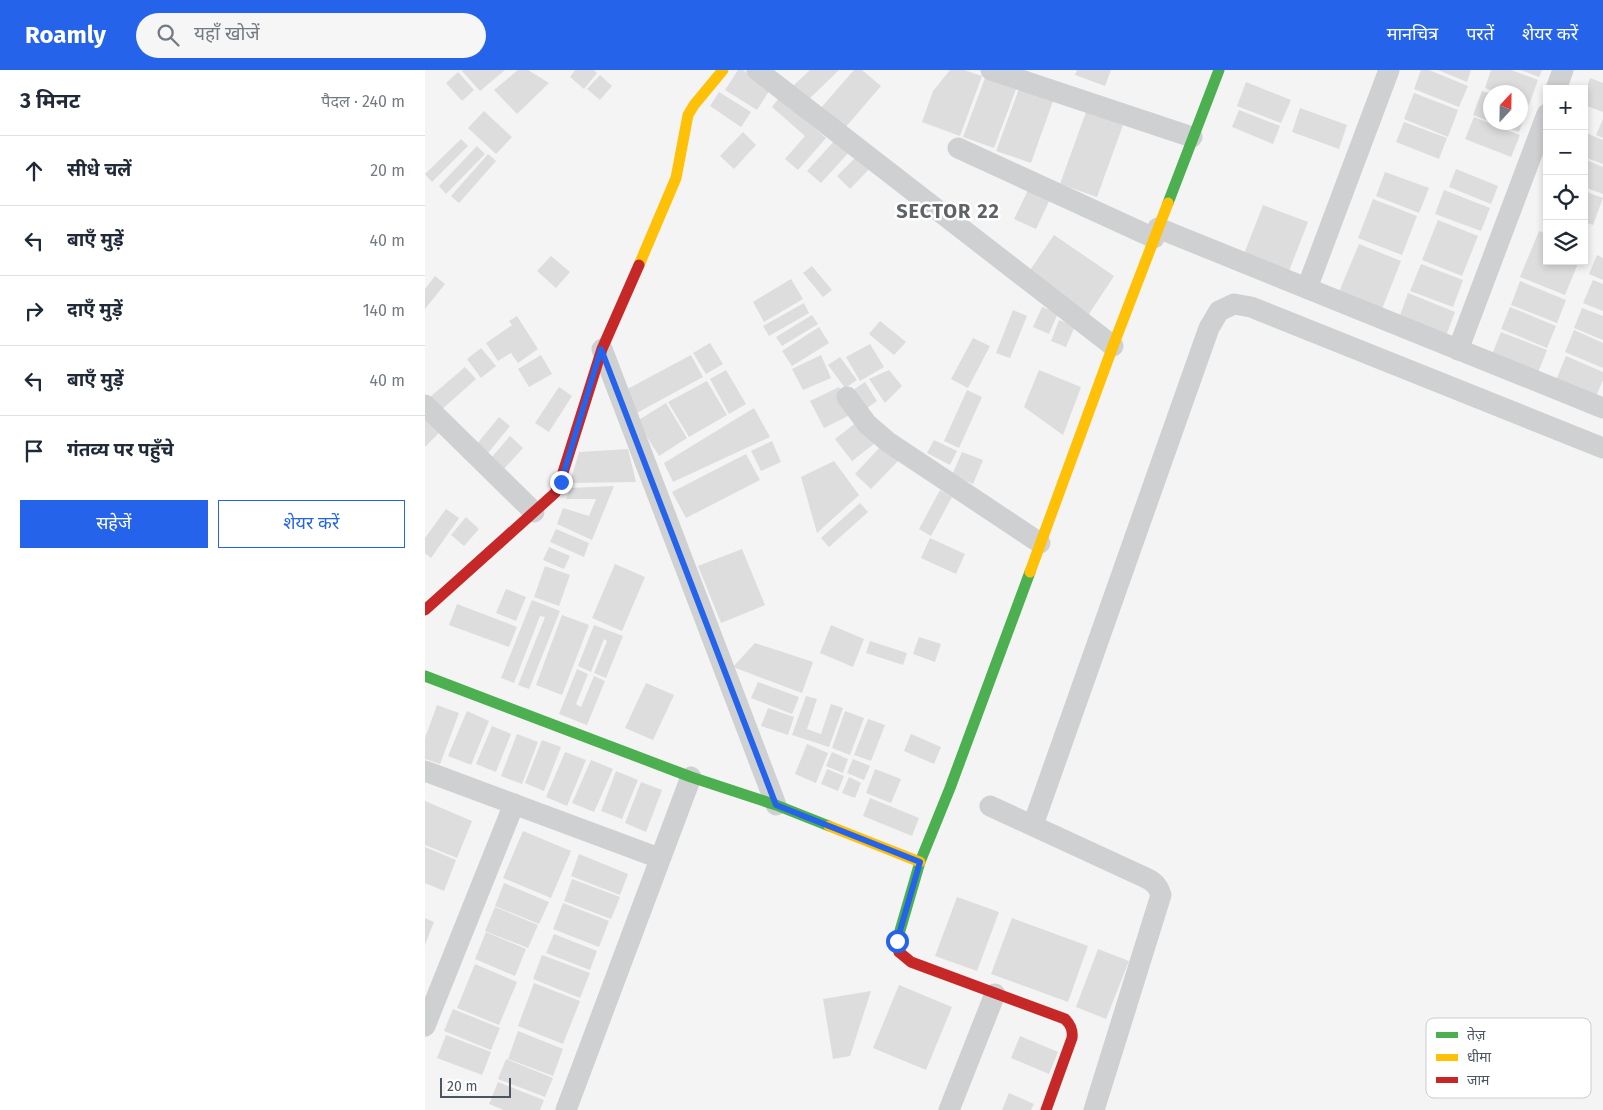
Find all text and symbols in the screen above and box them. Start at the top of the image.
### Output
search box [136,13,486,58]
text: Roamly [25,21,106,49]
icon: search [154,21,182,49]
text: यहाँ खोजें [194,22,260,45]
text: मानचित्र [1387,23,1438,45]
text: परतें [1466,23,1494,45]
text: शेयर करें [1522,23,1578,45]
north arrow [1483,85,1528,130]
map controls [1543,85,1588,265]
button: + [1543,85,1588,130]
text: 3 मिनट [20,88,80,114]
text: पैदल · 240 m [321,92,405,111]
button: − [1543,130,1588,175]
icon: ahead [20,157,48,185]
text: सीधे चलें [67,158,131,181]
text: 20 m [370,161,405,180]
button: locate [1543,175,1588,220]
district label: SECTOR 22 [896,199,1000,223]
button: layers [1543,220,1588,265]
icon: left [20,227,48,255]
text: बाएँ मुड़ें [67,228,124,251]
text: 40 m [370,231,405,250]
icon: right [20,297,48,325]
text: दाएँ मुड़ें [67,298,123,321]
text: 140 m [363,301,405,320]
icon: left [20,367,48,395]
text: बाएँ मुड़ें [67,368,124,391]
text: 40 m [370,371,405,390]
icon: arrive [20,437,48,465]
text: गंतव्य पर पहुँचे [67,438,174,461]
route end [550,471,573,494]
button: सहेजें [20,500,208,548]
button: शेयर करें [218,500,405,548]
route start [886,930,909,953]
legend [1426,1018,1591,1098]
text: तेज़ [1467,1026,1486,1044]
text: धीमा [1467,1049,1492,1066]
text: जाम [1467,1072,1490,1089]
scale bar [440,1075,511,1098]
text: 20 m [447,1078,477,1095]

